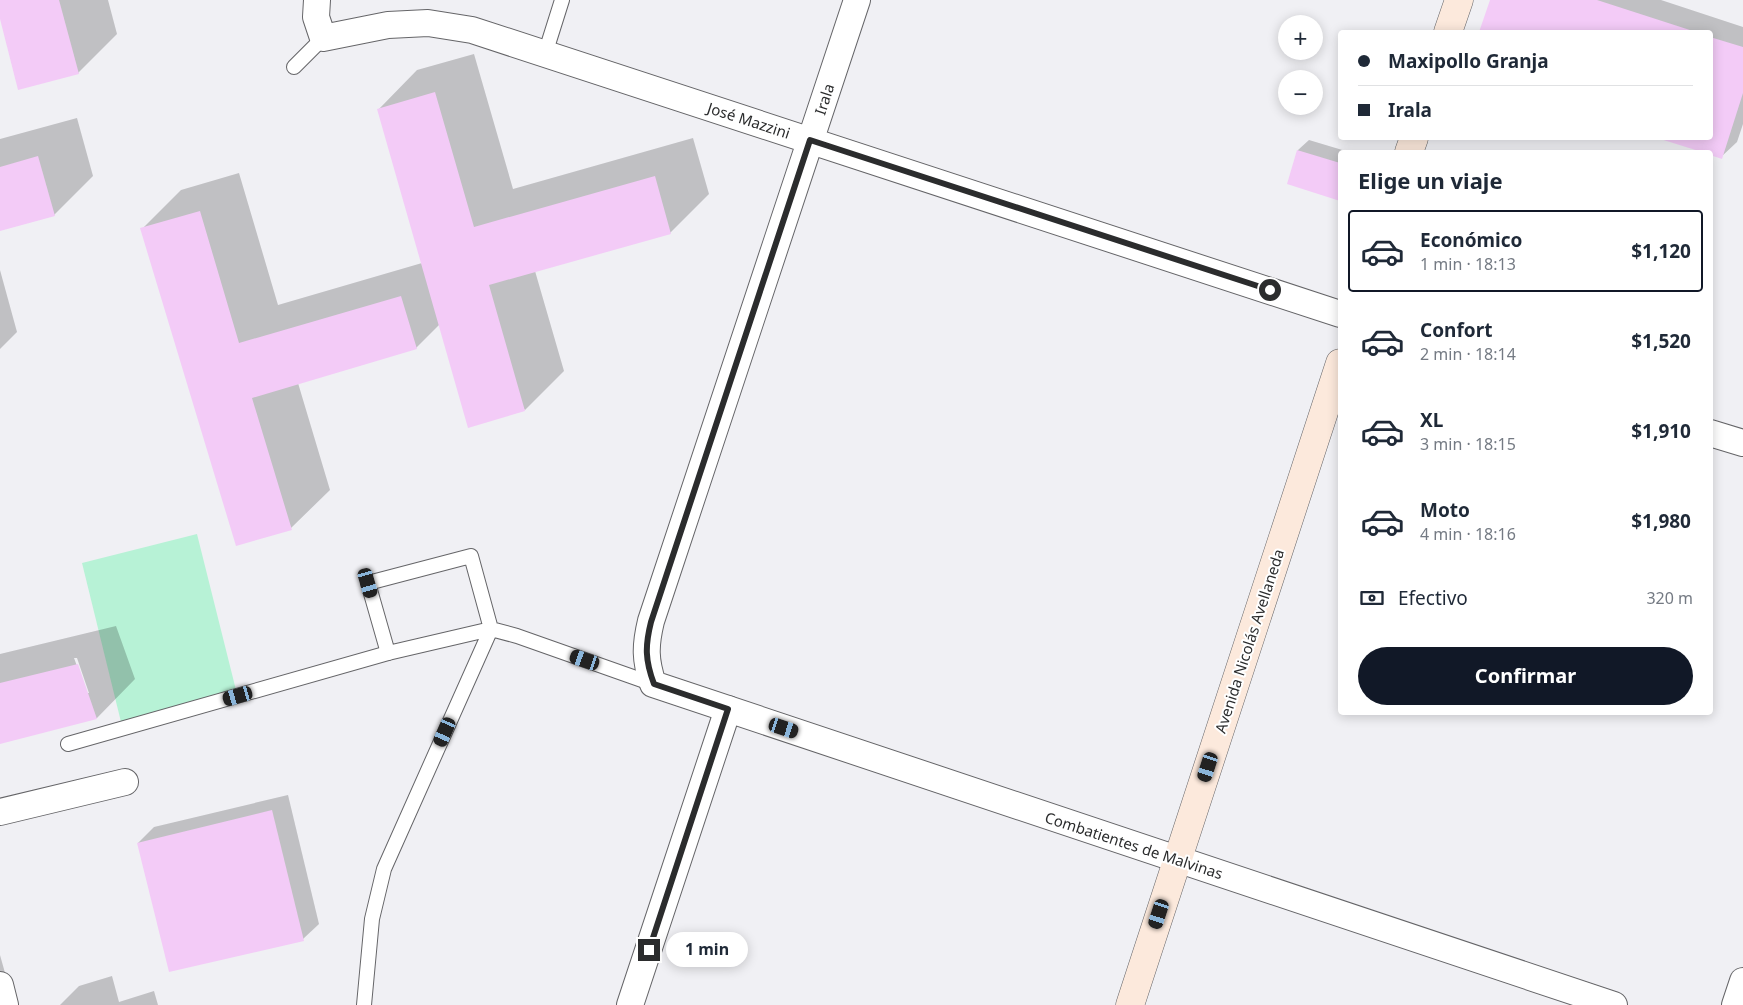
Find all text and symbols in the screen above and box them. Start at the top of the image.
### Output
map controls [1278,15,1323,115]
button: + [1278,15,1323,60]
text: Maxipollo Granja [1388,48,1549,74]
button: − [1278,70,1323,115]
street label: Irala [810,81,838,117]
street label: José Mazzini [703,97,793,143]
text: Irala [1388,97,1432,123]
text: Elige un viaje [1358,165,1503,195]
text: Económico [1420,227,1522,253]
icon: car [1360,229,1405,274]
text: $1,120 [1631,238,1691,264]
text: 1 min · 18:13 [1420,253,1516,275]
route start [1259,279,1281,301]
text: Confort [1420,317,1492,343]
icon: car [1360,319,1405,364]
text: $1,520 [1631,328,1691,354]
text: 2 min · 18:14 [1420,343,1516,365]
text: XL [1420,407,1443,433]
icon: car [1360,409,1405,454]
text: $1,910 [1631,418,1691,444]
text: 3 min · 18:15 [1420,433,1516,455]
text: Moto [1420,497,1470,523]
icon: car [1360,499,1405,544]
text: $1,980 [1631,508,1691,534]
text: 4 min · 18:16 [1420,523,1516,545]
street label: Avenida Nicolás Avellaneda [1210,546,1288,736]
car [356,567,379,599]
icon: cash [1358,584,1386,612]
text: Efectivo [1398,585,1468,611]
text: 320 m [1646,587,1693,609]
button: Confirmar [1358,647,1693,705]
car [568,648,601,672]
car [221,685,254,707]
car [432,715,457,749]
car [767,716,800,740]
car [1196,750,1219,784]
street label: Combatientes de Malvinas [1042,807,1226,883]
car [1147,897,1170,931]
callout: 1 min [666,932,749,968]
text: 1 min [685,938,729,960]
route end [638,939,660,961]

